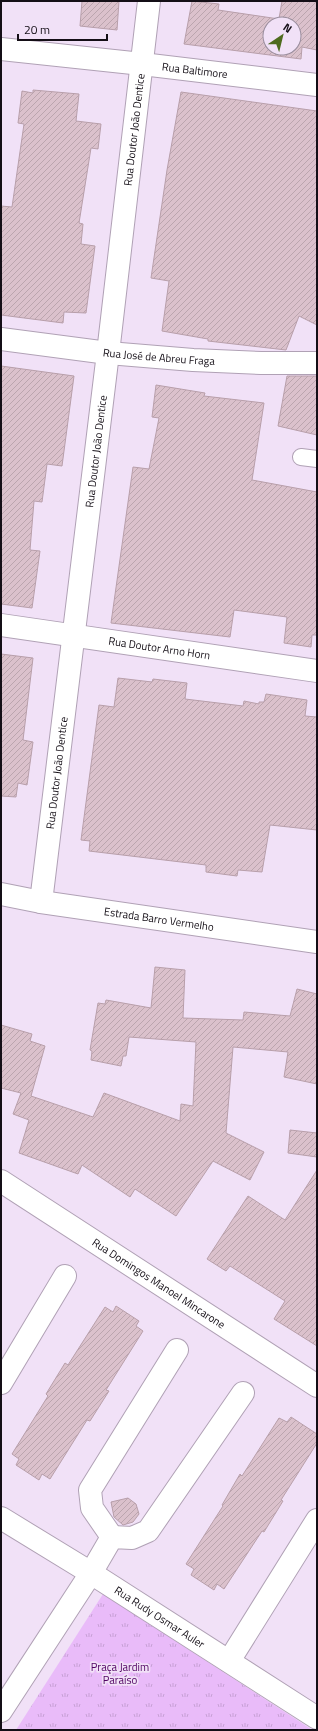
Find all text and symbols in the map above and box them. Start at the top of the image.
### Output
scale bar [18,16,107,42]
north arrow [262,16,302,56]
text: N [280,19,295,37]
text: 20 m [24,20,50,39]
street label: Rua Baltimore [161,58,229,82]
street label: Rua Doutor João Dentice [120,72,149,187]
street label: Rua José de Abreu Fraga [102,344,216,369]
street label: Rua Doutor João Dentice [81,394,111,508]
street label: Rua Doutor Arno Horn [107,633,211,663]
street label: Rua Doutor João Dentice [42,715,72,830]
street label: Estrada Barro Vermelho [103,903,215,935]
street label: Rua Domingos Manoel Mincarone [89,1234,229,1333]
street label: Rua Rudy Osmar Auler [111,1582,208,1652]
park label: Praça Jardim Paraíso [91,1659,149,1688]

